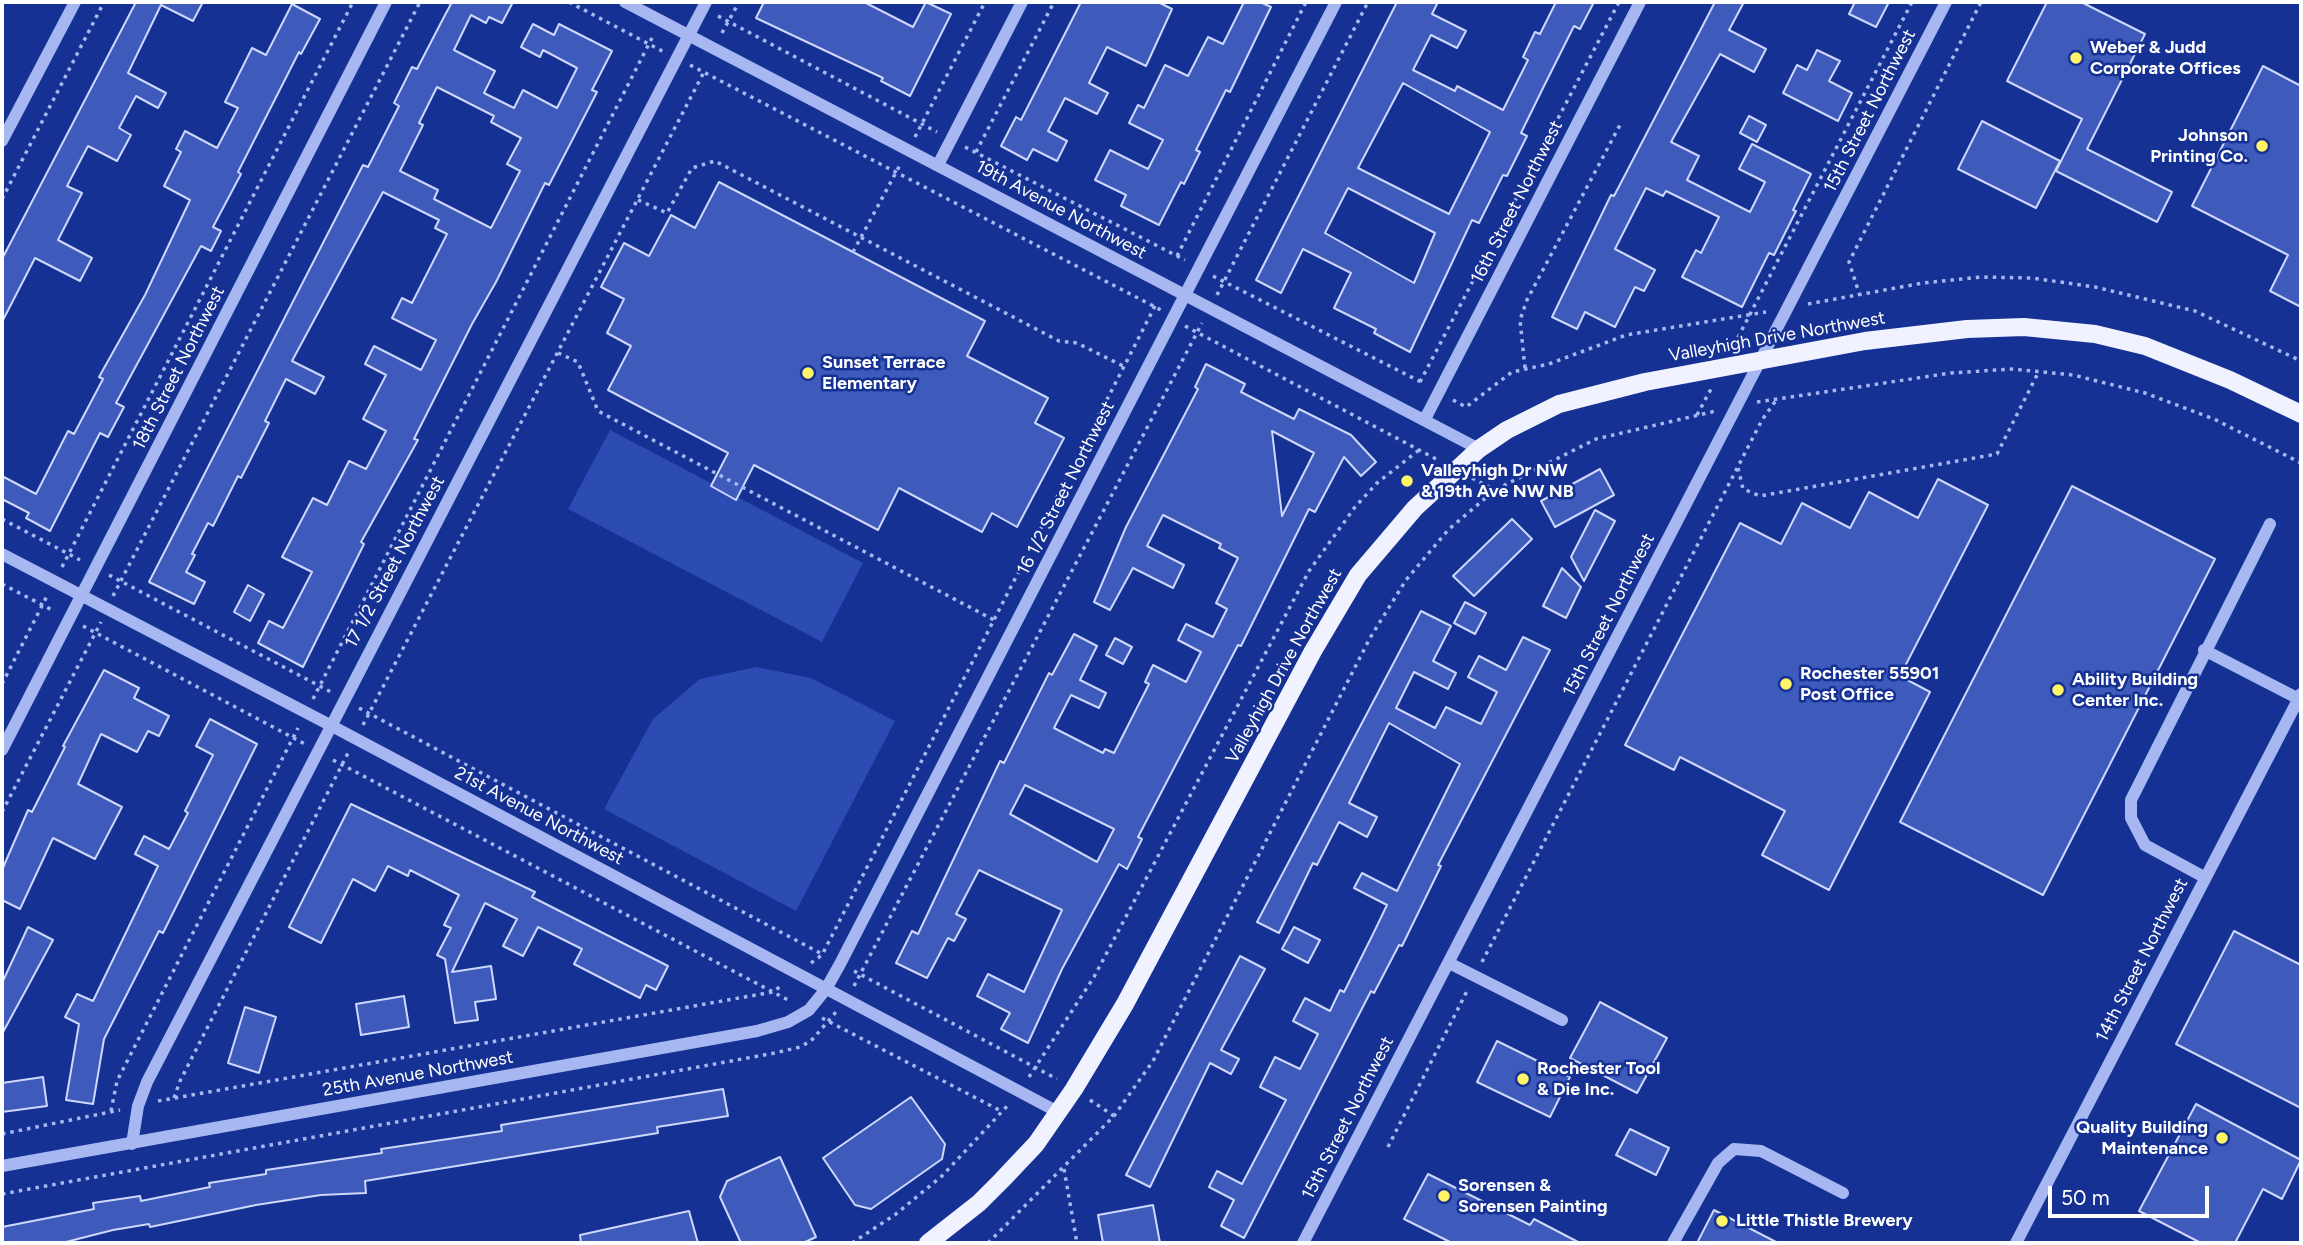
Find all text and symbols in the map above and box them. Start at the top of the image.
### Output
street label: 15th Street Northwest [1820,26,1920,196]
place label: Weber & Judd Corporate Offices [2090,37,2241,80]
marker: Weber & Judd Corporate Offices [2068,50,2084,66]
street label: 16th Street Northwest [1467,117,1567,287]
place label: Johnson Printing Co. [2150,125,2248,168]
marker: Johnson Printing Co. [2254,138,2270,154]
street label: 19th Avenue Northwest [972,156,1150,264]
street label: 18th Street Northwest [128,283,230,453]
street label: Valleyhigh Drive Northwest [1667,307,1887,367]
place label: Sunset Terrace Elementary [822,352,946,394]
marker: Sunset Terrace Elementary [800,365,816,381]
street label: 16 1/2 Street Northwest [1013,398,1119,578]
place label: Valleyhigh Dr NW & 19th Ave NW NB [1421,460,1574,503]
street label: 17 1/2 Street Northwest [341,472,449,652]
marker: Valleyhigh Dr NW & 19th Ave NW NB [1399,473,1415,489]
street label: 15th Street Northwest [1559,530,1659,700]
street label: Valleyhigh Drive Northwest [1221,565,1347,767]
place label: Rochester 55901 Post Office [1800,663,1939,706]
place label: Ability Building Center Inc. [2072,669,2198,712]
marker: Rochester 55901 Post Office [1778,676,1794,692]
marker: Ability Building Center Inc. [2050,682,2066,698]
street label: 21st Avenue Northwest [451,762,627,870]
street label: 14th Street Northwest [2091,875,2193,1045]
street label: 15th Street Northwest [1298,1033,1398,1203]
street label: 25th Avenue Northwest [321,1047,515,1101]
place label: Rochester Tool & Die Inc. [1537,1058,1660,1100]
marker: Rochester Tool & Die Inc. [1515,1071,1531,1087]
place label: Quality Building Maintenance [2076,1117,2208,1160]
marker: Quality Building Maintenance [2214,1130,2230,1146]
scale bar [2051,1172,2212,1216]
place label: Sorensen & Sorensen Painting [1458,1175,1607,1218]
text: 50 m [2061,1185,2110,1210]
marker: Sorensen & Sorensen Painting [1436,1188,1452,1204]
place label: Little Thistle Brewery [1736,1210,1913,1232]
marker: Little Thistle Brewery [1714,1213,1730,1229]

